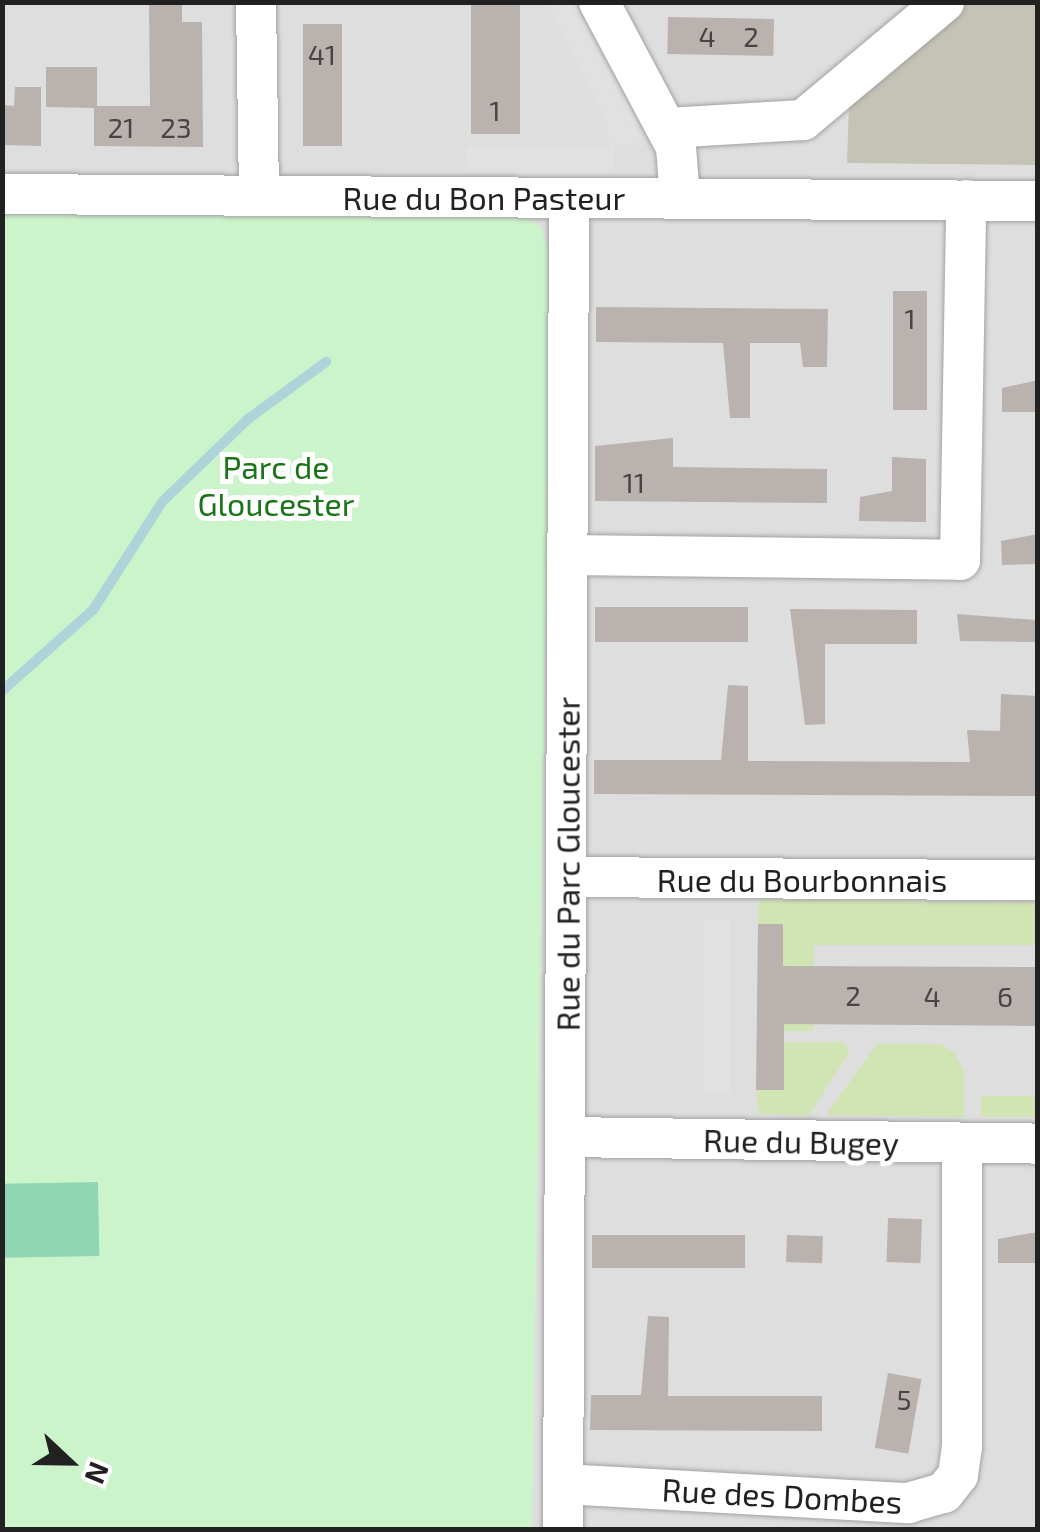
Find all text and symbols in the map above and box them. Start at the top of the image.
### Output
house number: 4 [698,19,716,53]
house number: 2 [743,19,759,53]
house number: 41 [308,37,336,71]
house number: 1 [489,93,501,127]
house number: 21 [108,110,134,144]
house number: 23 [160,110,192,144]
street label: Rue du Bon Pasteur [343,178,625,216]
house number: 1 [904,301,916,335]
park label: Parc de Gloucester [197,448,355,523]
house number: 11 [623,465,645,499]
street label: Rue du Parc Gloucester [548,697,586,1031]
street label: Rue du Bourbonnais [657,860,947,898]
house number: 2 [845,978,861,1012]
house number: 4 [923,979,941,1013]
house number: 6 [997,979,1013,1013]
street label: Rue du Bugey [703,1120,899,1162]
house number: 5 [896,1382,912,1416]
north arrow [20,1412,120,1512]
text: N [78,1457,117,1489]
street label: Rue des Dombes [661,1470,903,1520]

